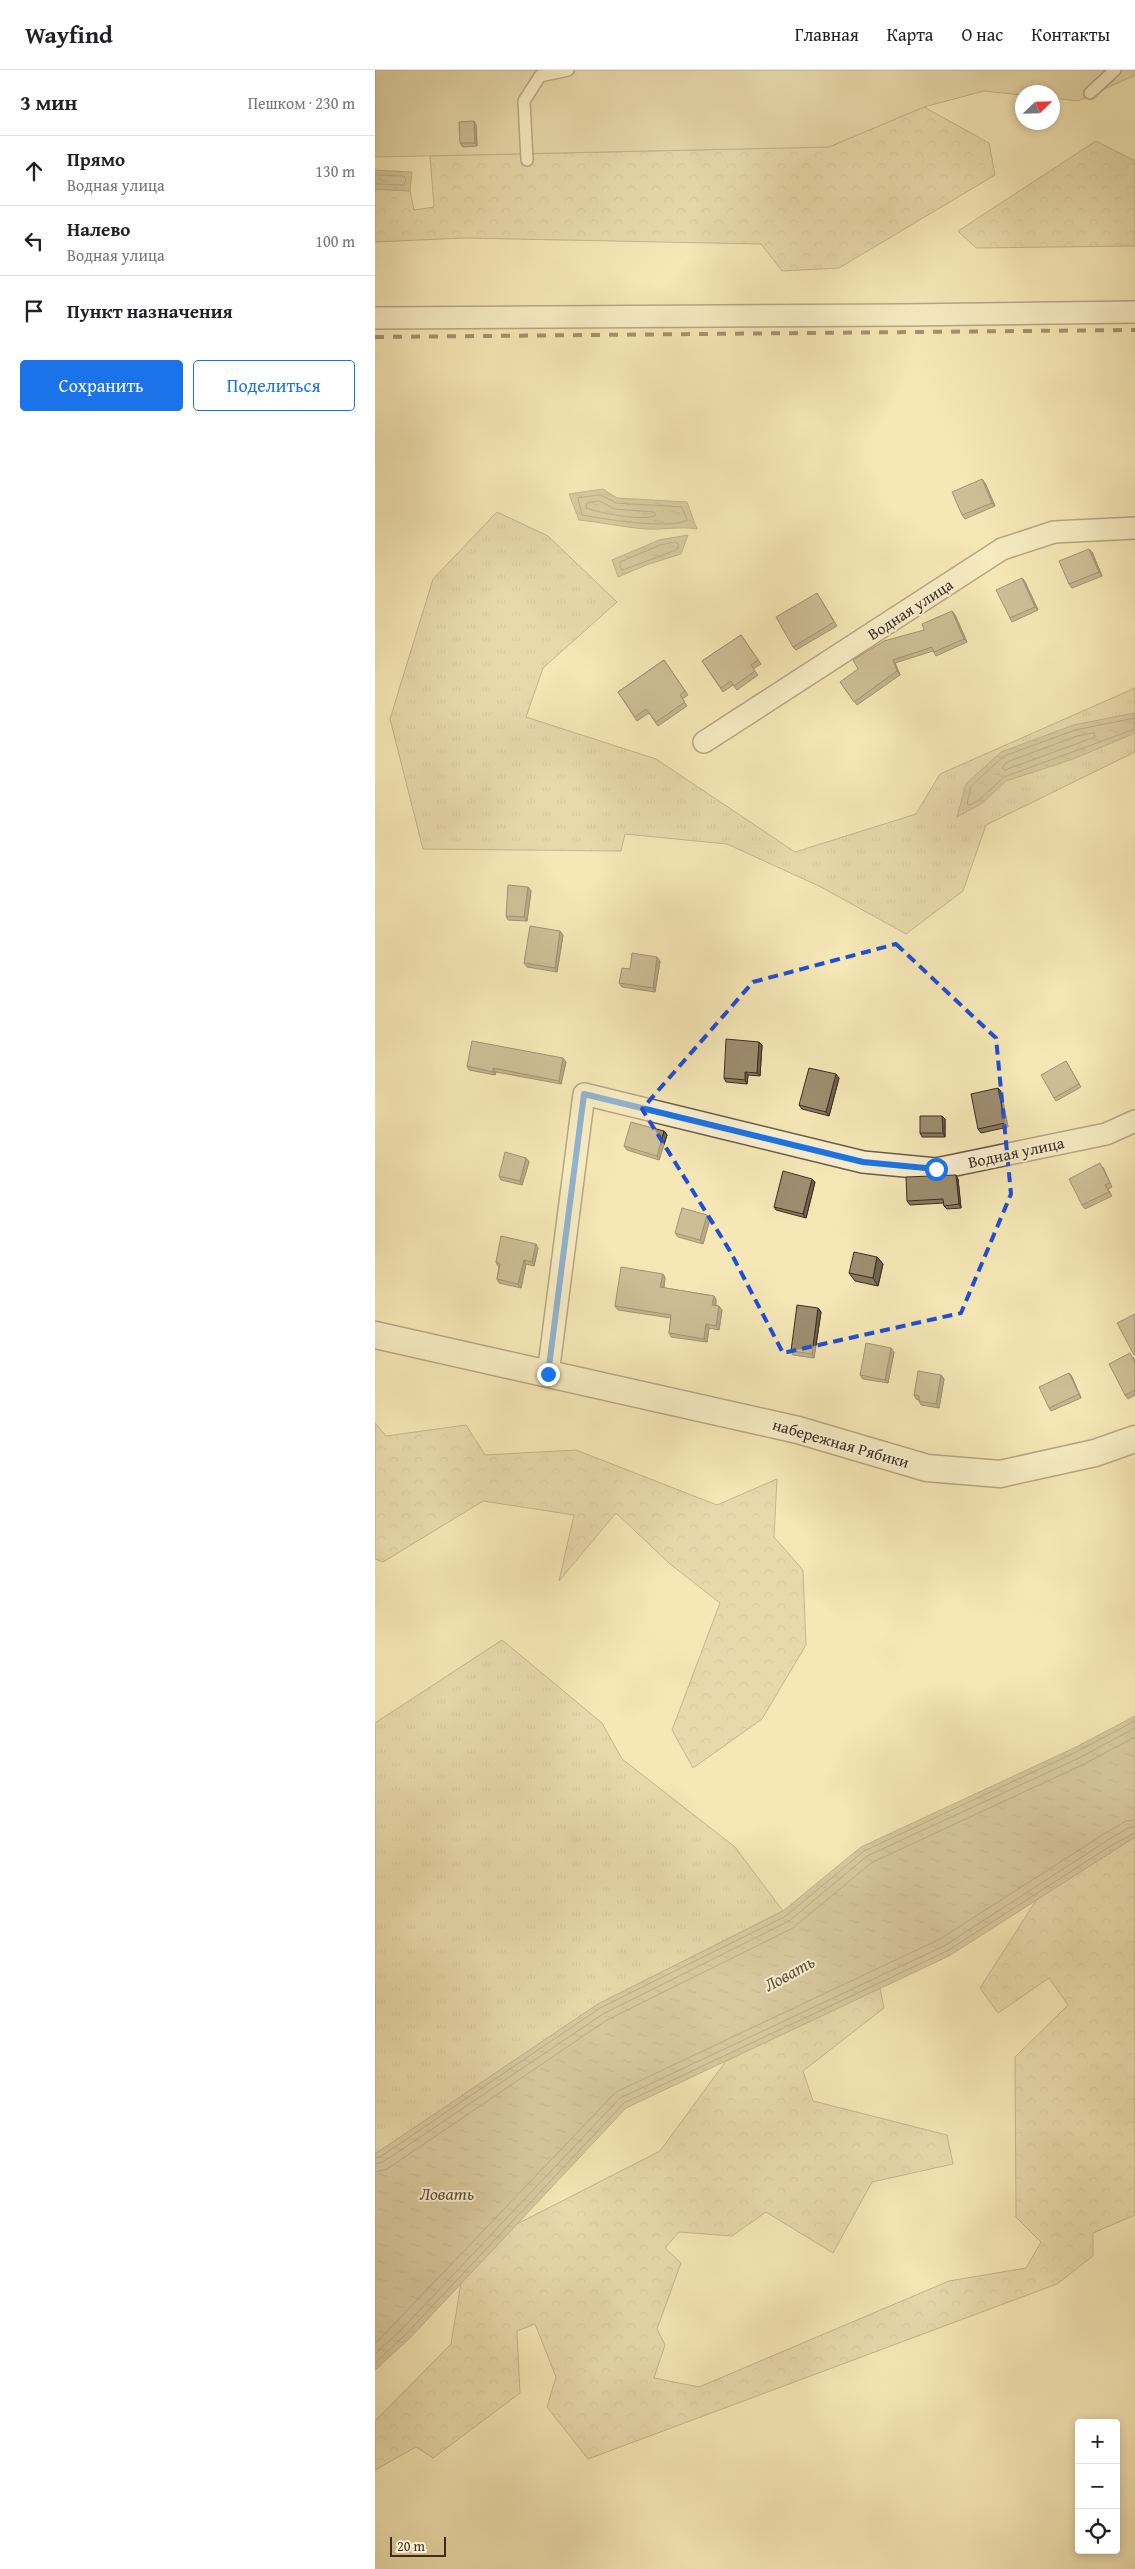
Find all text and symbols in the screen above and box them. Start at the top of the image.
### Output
text: Wayfind [25,17,113,52]
text: Главная [795,21,859,48]
text: Карта [887,21,933,48]
text: О нас [961,21,1003,48]
text: Контакты [1031,21,1110,48]
north arrow [1015,85,1060,130]
text: 3 мин [20,87,77,118]
text: Пешком · 230 m [248,91,355,115]
text: Прямо [67,145,125,173]
icon: ahead [20,157,48,185]
text: 130 m [315,159,355,183]
text: Водная улица [67,173,165,197]
text: Налево [67,215,130,243]
icon: left [20,227,48,255]
text: 100 m [315,229,355,253]
text: Водная улица [67,243,165,267]
icon: arrive [20,297,48,325]
text: Пункт назначения [67,297,233,325]
button: Сохранить [20,360,183,411]
button: Поделиться [193,360,355,411]
street label: Водная улица [863,572,958,646]
street label: Водная улица [966,1130,1067,1174]
route start [925,1158,948,1181]
route end [537,1363,560,1386]
street label: набережная Рябики [770,1412,913,1474]
water label: Ловать [758,1948,820,1998]
water label: Ловать [420,2180,474,2207]
map controls [1075,2419,1120,2554]
button: + [1075,2419,1120,2464]
button: − [1075,2464,1120,2509]
button: locate [1075,2509,1120,2554]
scale bar [390,2534,446,2557]
text: 20 m [397,2536,425,2556]

